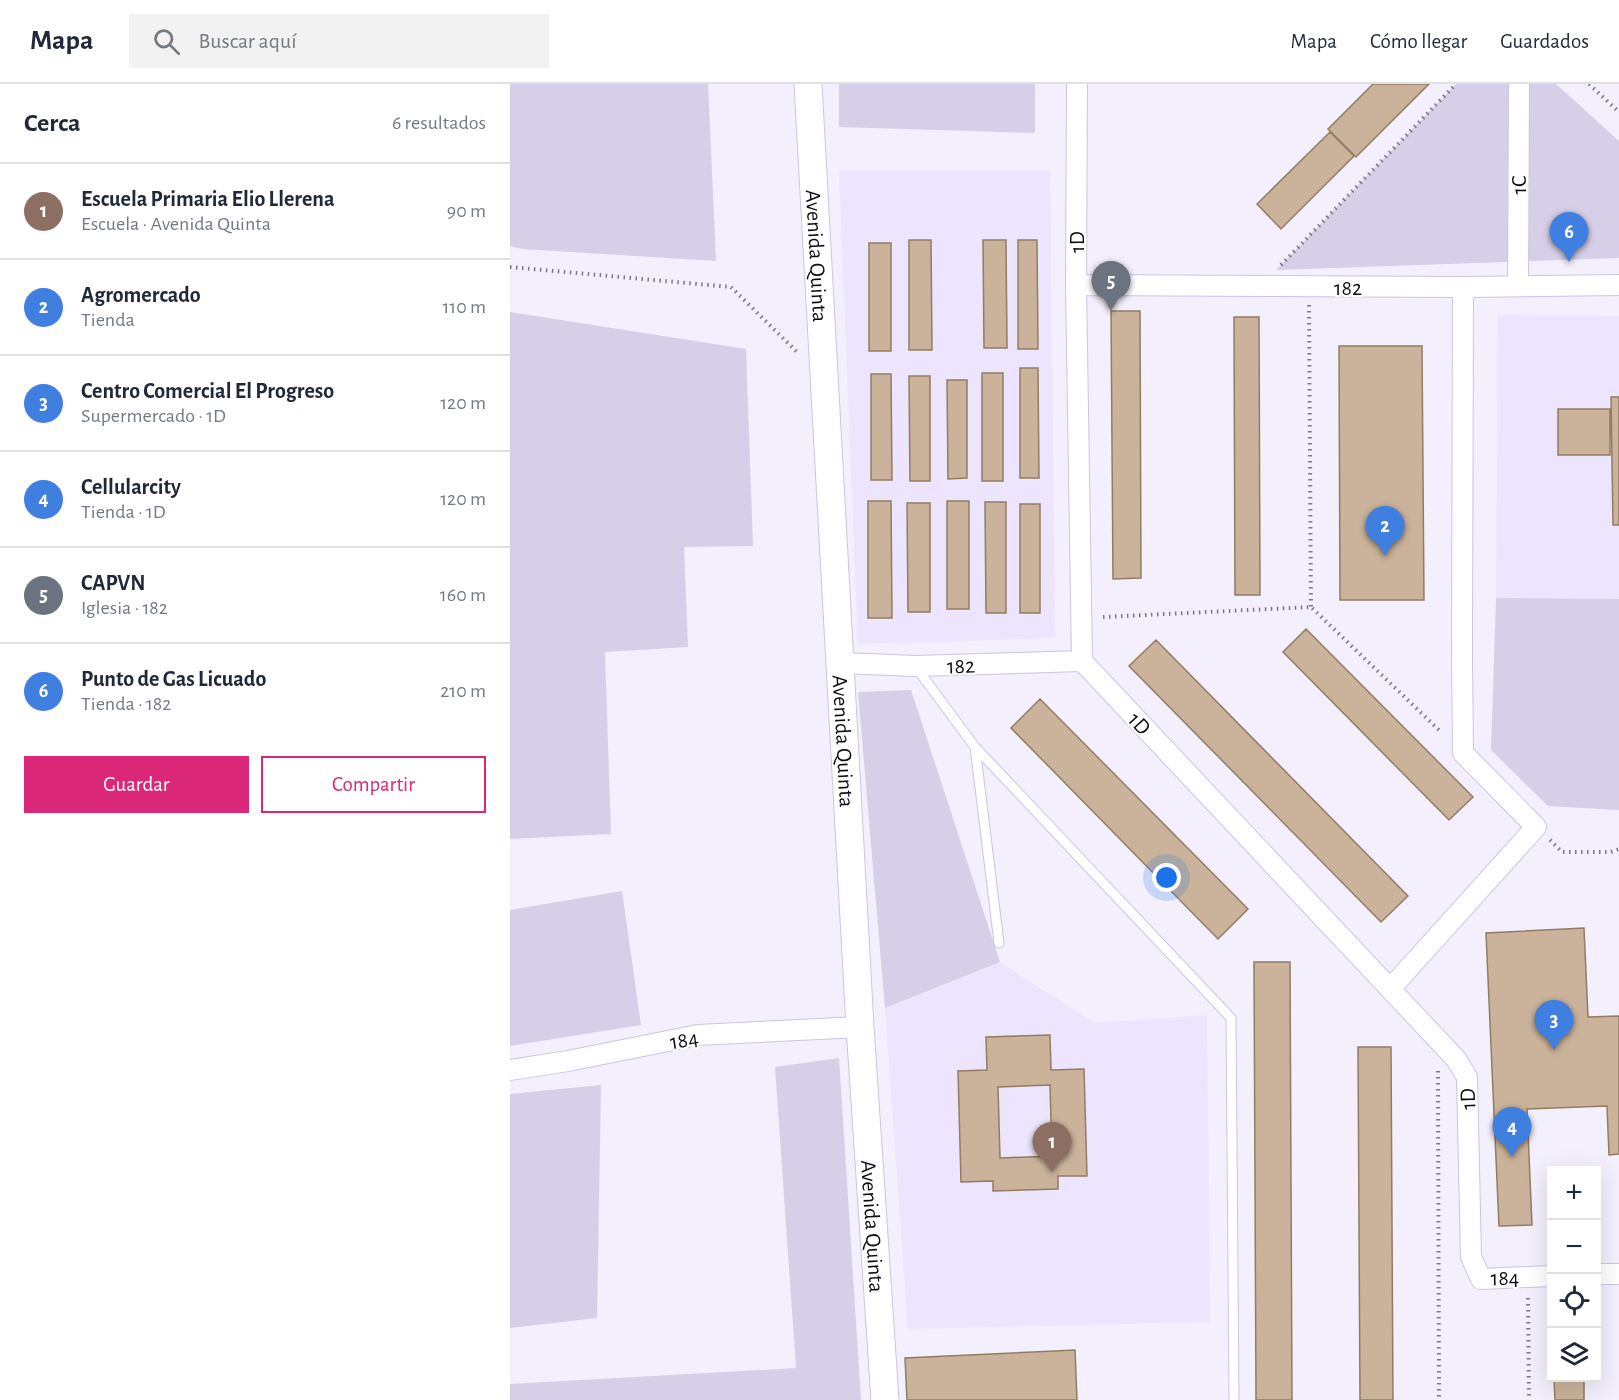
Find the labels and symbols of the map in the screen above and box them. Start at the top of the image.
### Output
street label: 1C [1508,175,1530,195]
street label: Avenida Quinta [802,189,831,323]
pin: 6 [1550,212,1588,262]
street label: 1D [1066,231,1088,253]
pin: 5 [1092,262,1130,311]
street label: 182 [1334,277,1362,299]
pin: 2 [1366,506,1404,556]
street label: 182 [947,655,975,677]
street label: Avenida Quinta [829,674,858,808]
street label: 1D [1124,708,1155,739]
your location [1152,863,1181,892]
pin: 3 [1534,1000,1574,1050]
street label: 184 [668,1027,700,1053]
street label: 1D [1457,1088,1479,1110]
pin: 4 [1492,1108,1532,1157]
pin: 1 [1032,1122,1072,1172]
street label: Avenida Quinta [857,1159,888,1293]
street label: 184 [1491,1267,1519,1289]

